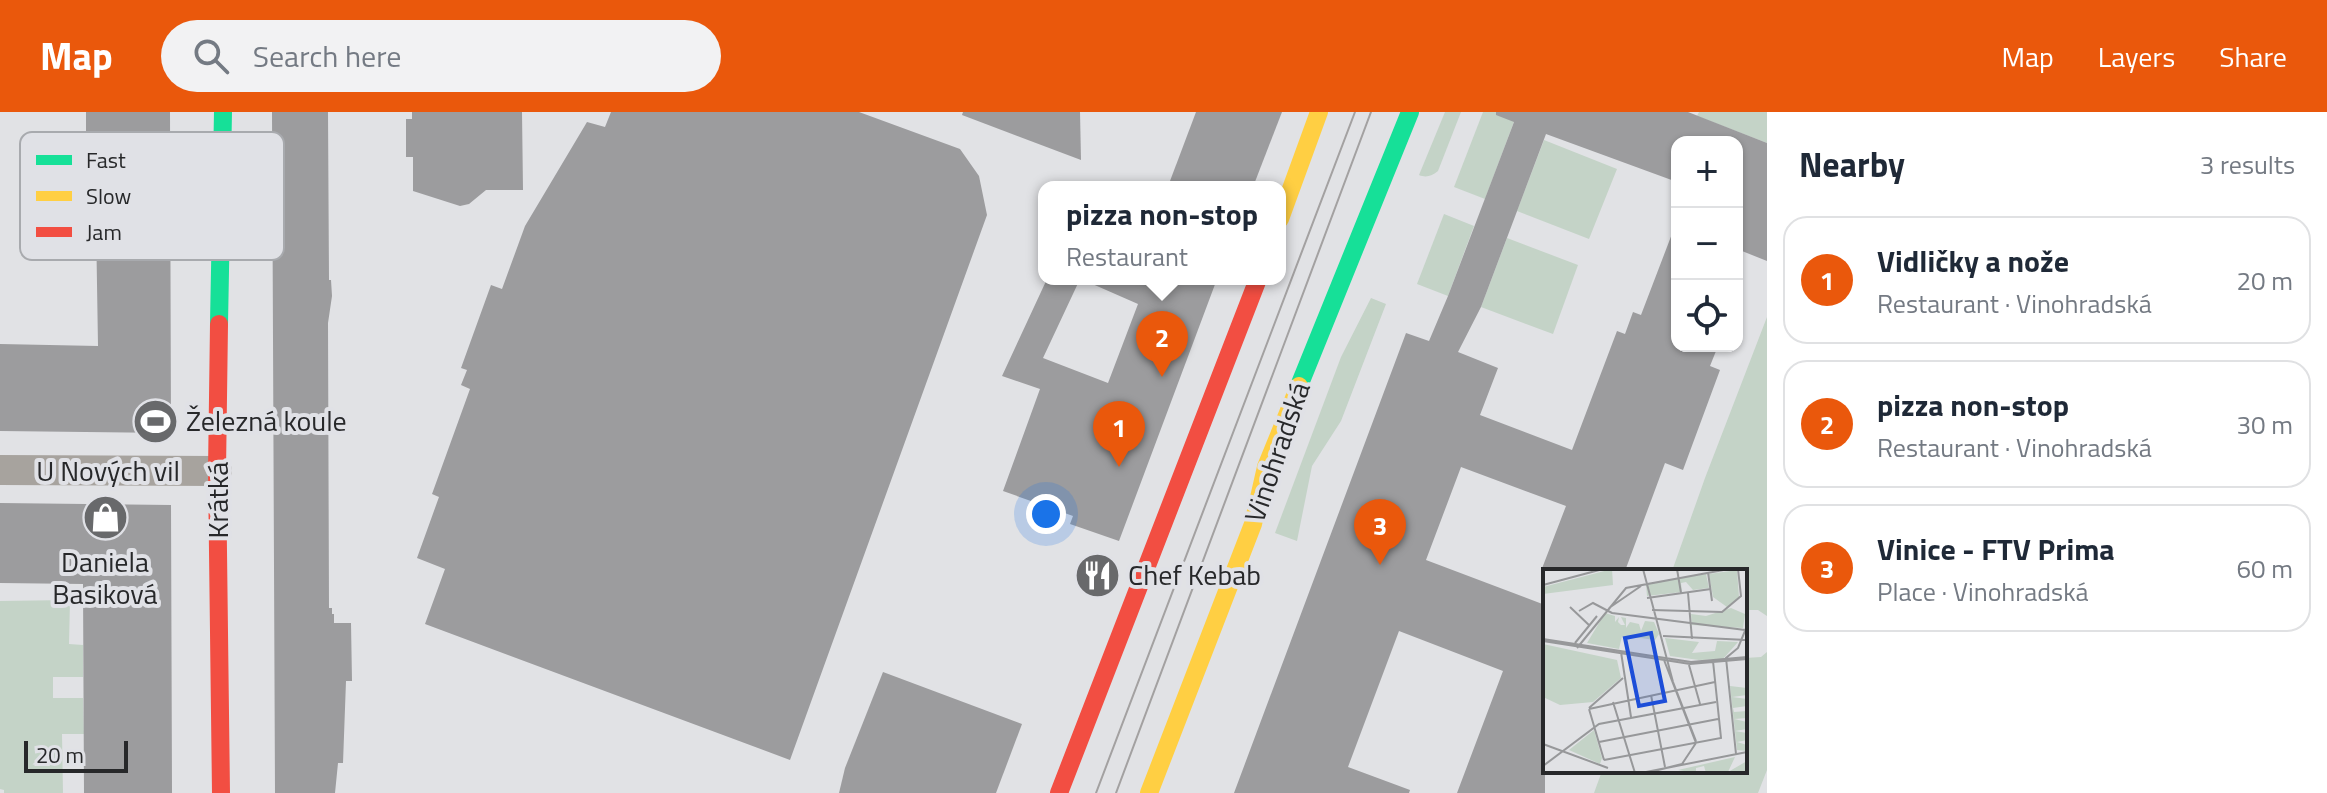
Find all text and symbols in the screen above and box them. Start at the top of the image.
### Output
search box [161,20,721,92]
text: Map [40,27,113,85]
text: Search here [253,33,402,79]
icon: search [189,34,233,78]
text: Map [2001,35,2054,78]
text: Layers [2098,35,2175,78]
text: Share [2219,35,2287,78]
legend [20,132,284,260]
map controls [1671,136,1743,352]
button: + [1671,136,1743,208]
text: Nearby [1799,138,1905,190]
text: Fast [86,143,126,177]
text: 3 results [2200,145,2295,184]
text: Slow [86,179,132,213]
popup [1038,181,1286,285]
text: pizza non-stop [1066,191,1258,237]
button: − [1671,208,1743,280]
text: Jam [86,215,122,249]
text: Restaurant [1066,237,1188,276]
text: Vidličky a nože [1877,238,2069,284]
text: 1 [1820,261,1834,300]
text: 20 m [2236,261,2293,300]
button: locate [1671,280,1743,352]
text: Restaurant · Vinohradská [1877,284,2152,323]
pin: 2 [1136,311,1188,377]
street label: Vinohradská [1232,376,1321,528]
text: pizza non-stop [1877,382,2069,428]
sports icon: Železná koule [131,397,179,445]
place label: Železná koule [186,399,347,442]
pin: 1 [1093,401,1145,467]
text: 2 [1820,405,1834,444]
text: 30 m [2236,405,2293,444]
text: Restaurant · Vinohradská [1877,428,2152,467]
street label: U Nových vil [36,449,180,492]
street label: Krátká [196,462,239,538]
shop icon: Daniela Basiková [81,494,129,542]
your location [1026,494,1066,534]
pin: 3 [1354,499,1406,565]
text: Vinice - FTV Prima [1877,526,2115,572]
place label: Daniela Basiková [52,540,158,615]
text: 3 [1820,549,1834,588]
text: 60 m [2236,549,2293,588]
restaurant icon: Chef Kebab [1073,551,1121,599]
place label: Chef Kebab [1128,553,1261,596]
inset map [1543,569,1747,773]
text: Place · Vinohradská [1877,572,2089,611]
scale bar [24,737,128,773]
text: 20 m [36,738,84,772]

